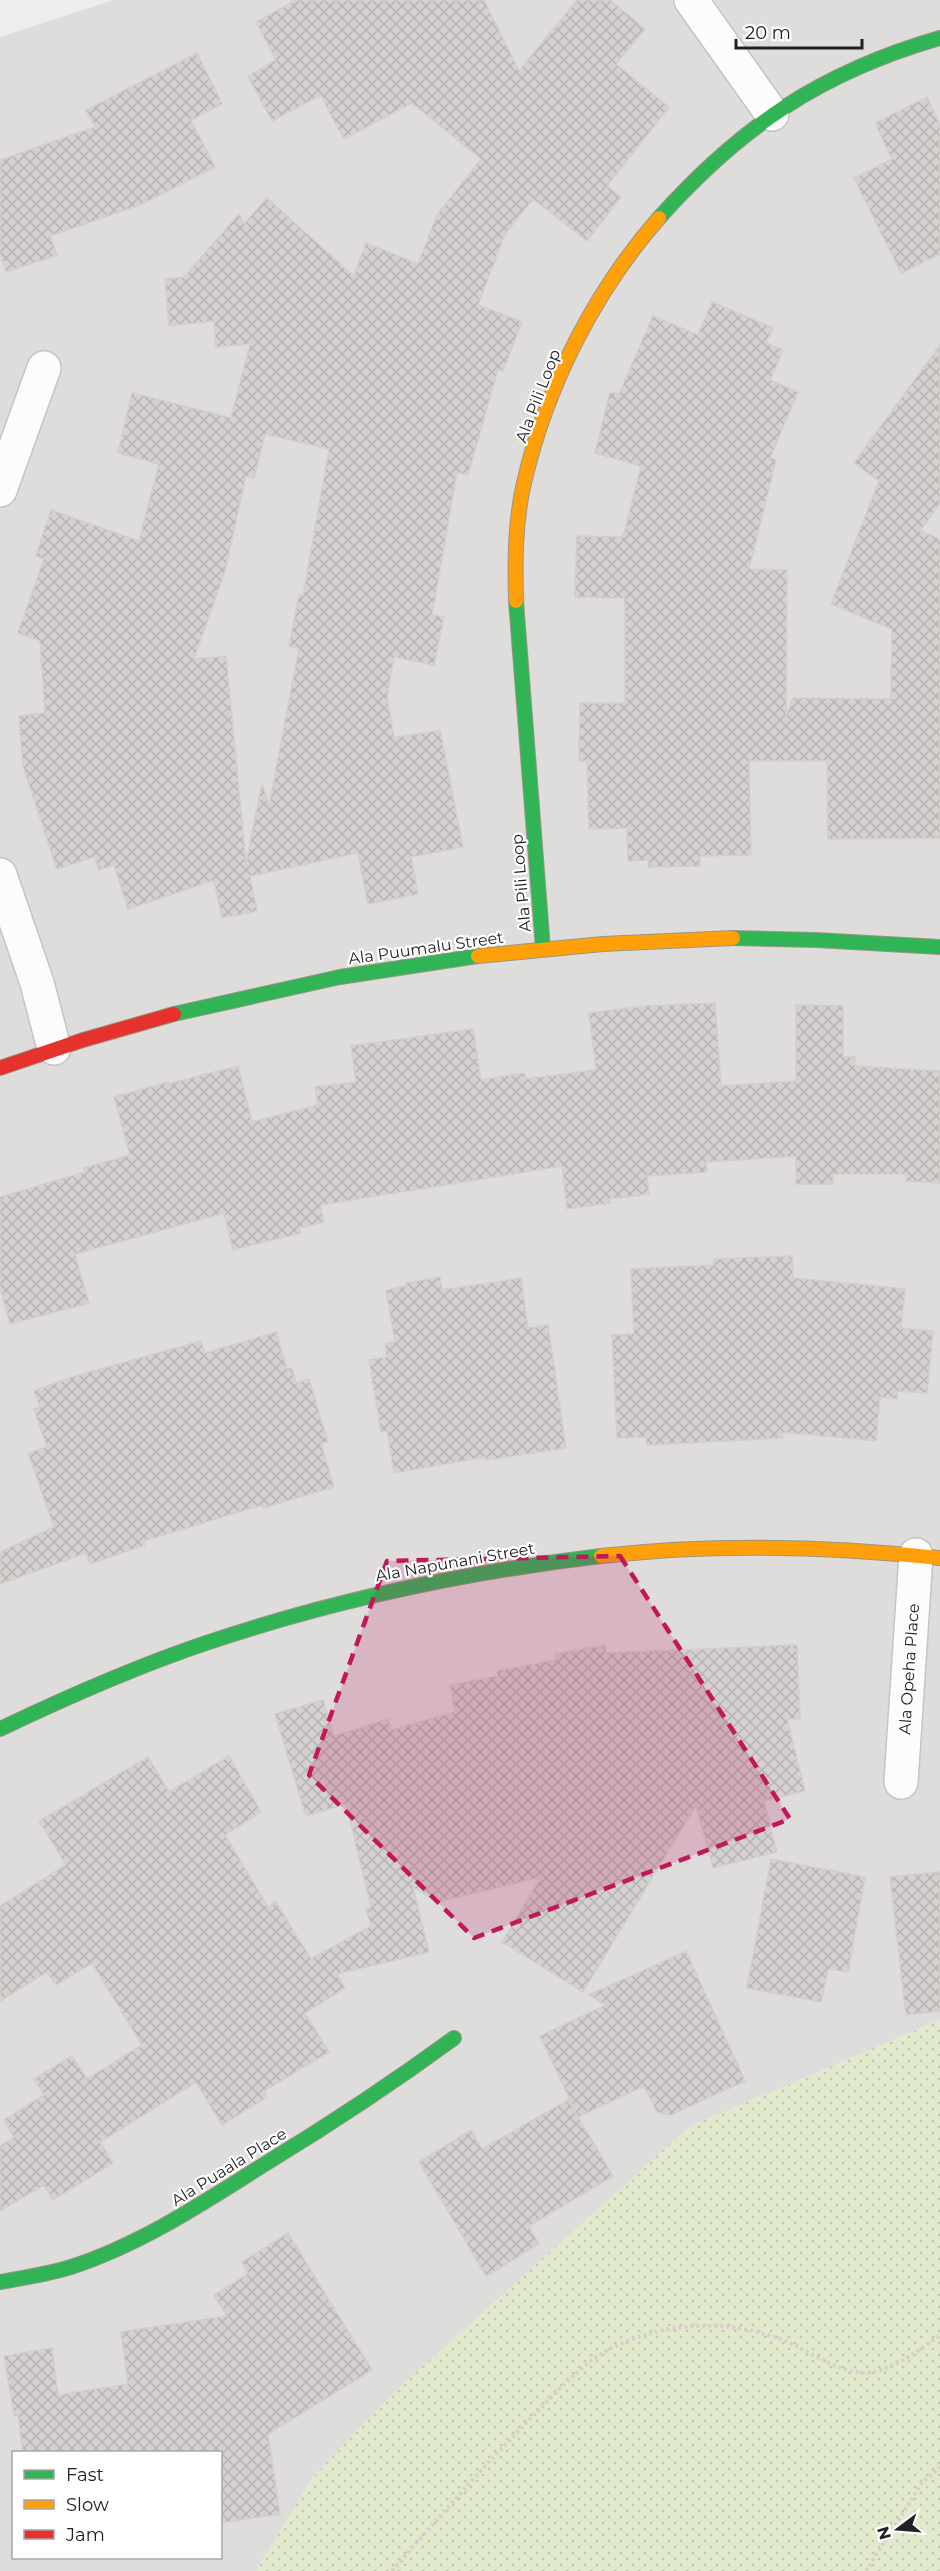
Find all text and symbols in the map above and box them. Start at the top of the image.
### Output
scale bar [736,12,862,50]
text: 20 m [745,22,791,44]
street label: Ala Pili Loop [512,347,565,445]
street label: Ala Pili Loop [507,833,535,933]
street label: Ala Puumalu Street [347,928,505,968]
street label: Ala Napunani Street [374,1539,537,1585]
street label: Ala Opeha Place [895,1603,923,1735]
street label: Ala Puaala Place [168,2124,290,2210]
legend [12,2451,222,2559]
text: Fast [66,2464,104,2486]
text: Slow [66,2494,109,2516]
north arrow [868,2499,928,2559]
text: Jam [65,2524,105,2546]
text: N [873,2524,895,2542]

